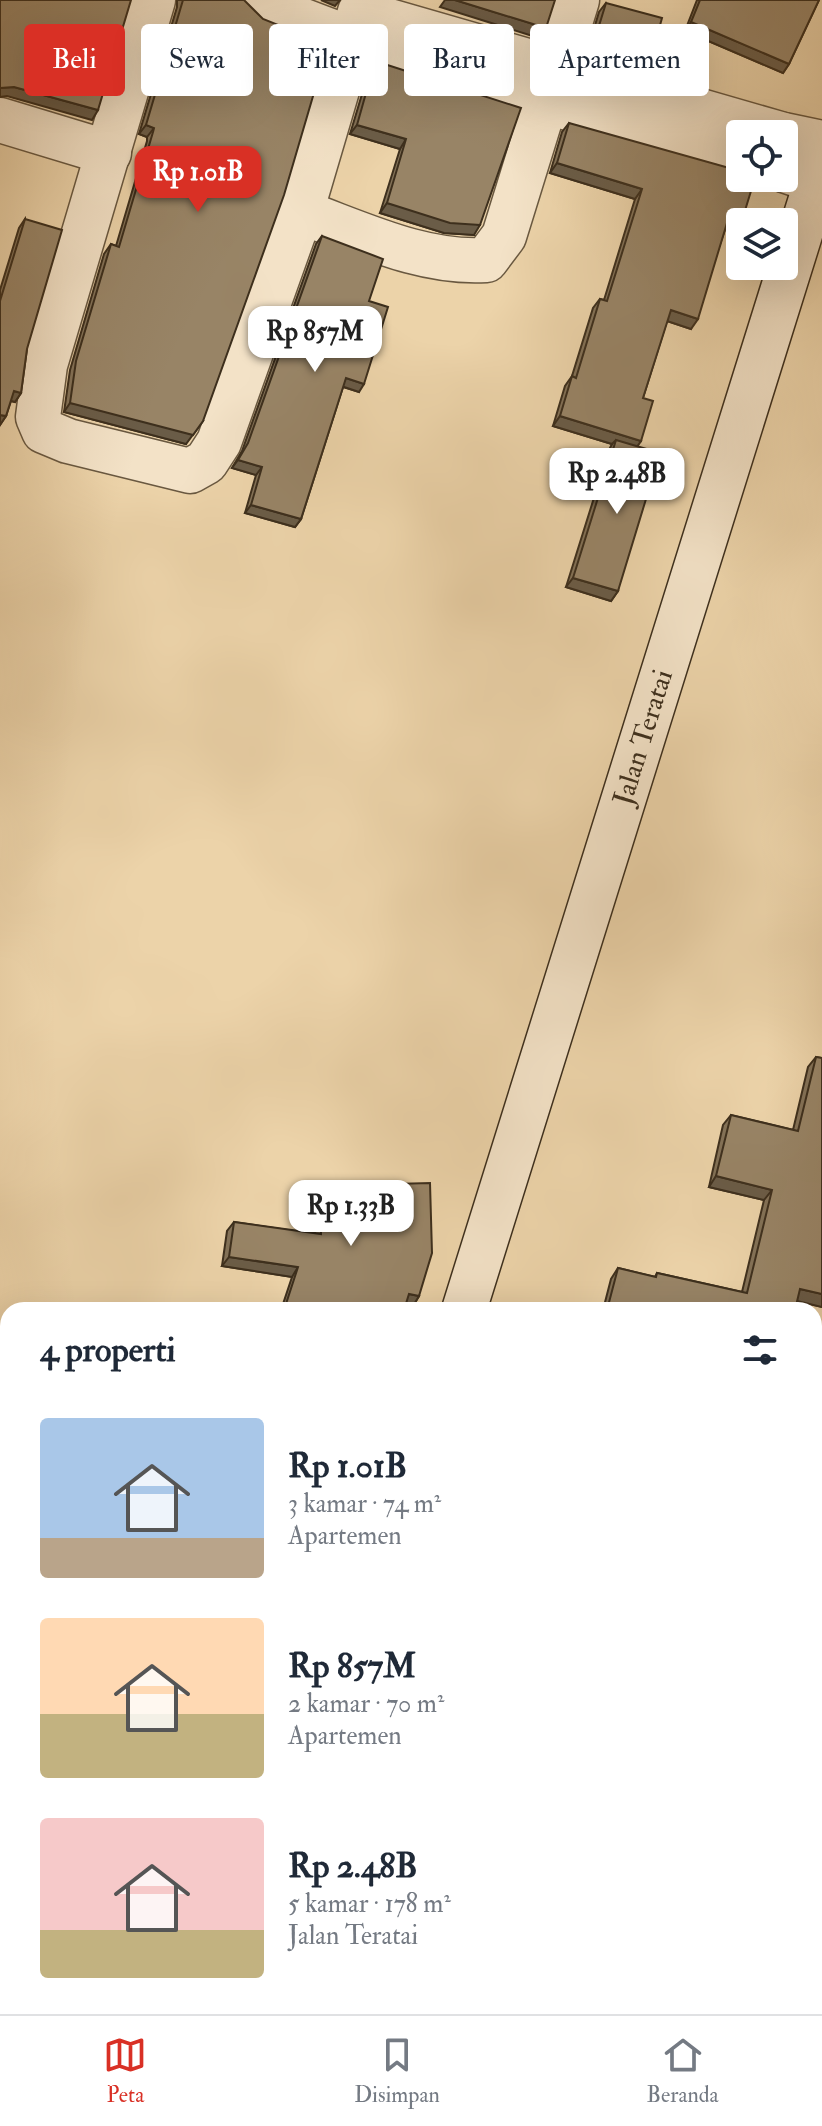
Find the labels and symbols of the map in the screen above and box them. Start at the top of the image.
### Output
pin: Rp 1.01B [115,146,281,214]
pin: Rp 857M [241,306,389,374]
pin: Rp 2.48B [534,448,700,516]
street label: Jalan Teratai [605,665,681,810]
pin: Rp 1.33B [268,1180,434,1248]

